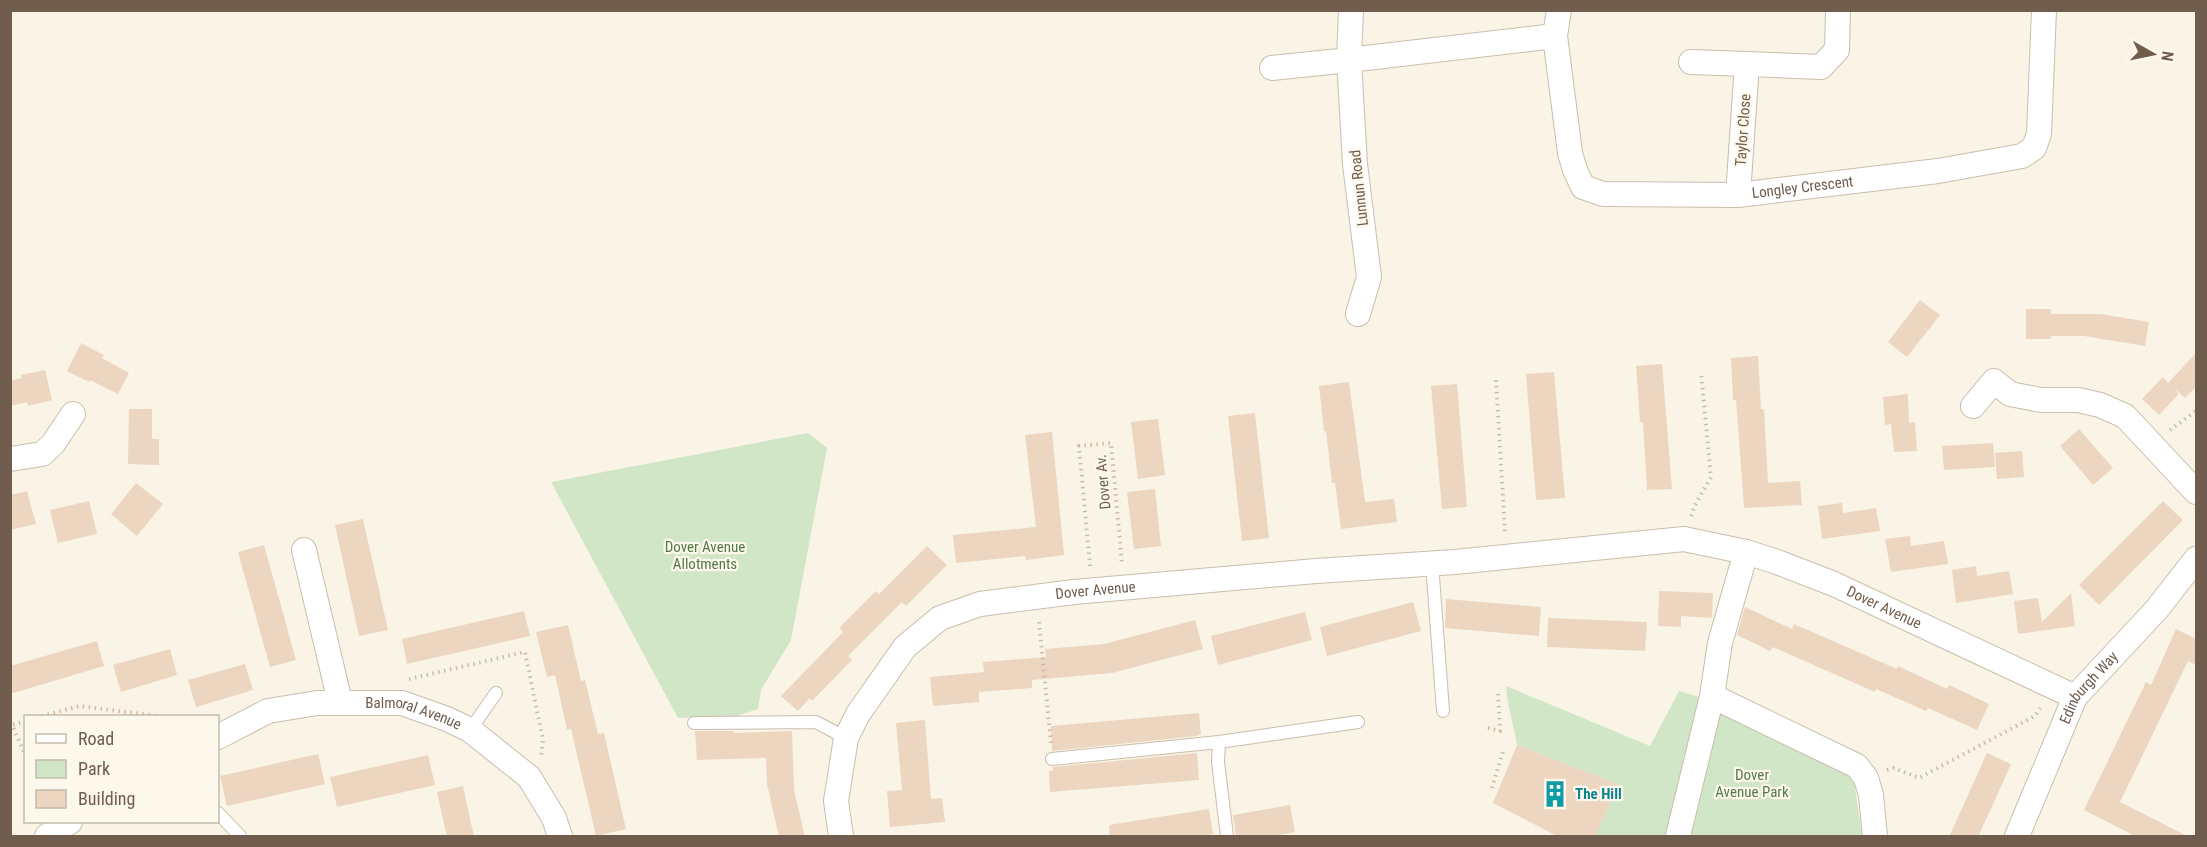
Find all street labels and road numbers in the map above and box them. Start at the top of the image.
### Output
street label: Taylor Close [1731,93,1755,167]
street label: Lunnun Road [1346,149,1372,227]
street label: Longley Crescent [1751,172,1854,202]
street label: Dover Av. [1092,454,1114,510]
street label: Dover Avenue [1054,578,1136,603]
street label: Dover Avenue [1844,582,1924,633]
street label: Edinburgh Way [2056,648,2122,727]
street label: Balmoral Avenue [365,694,464,734]

